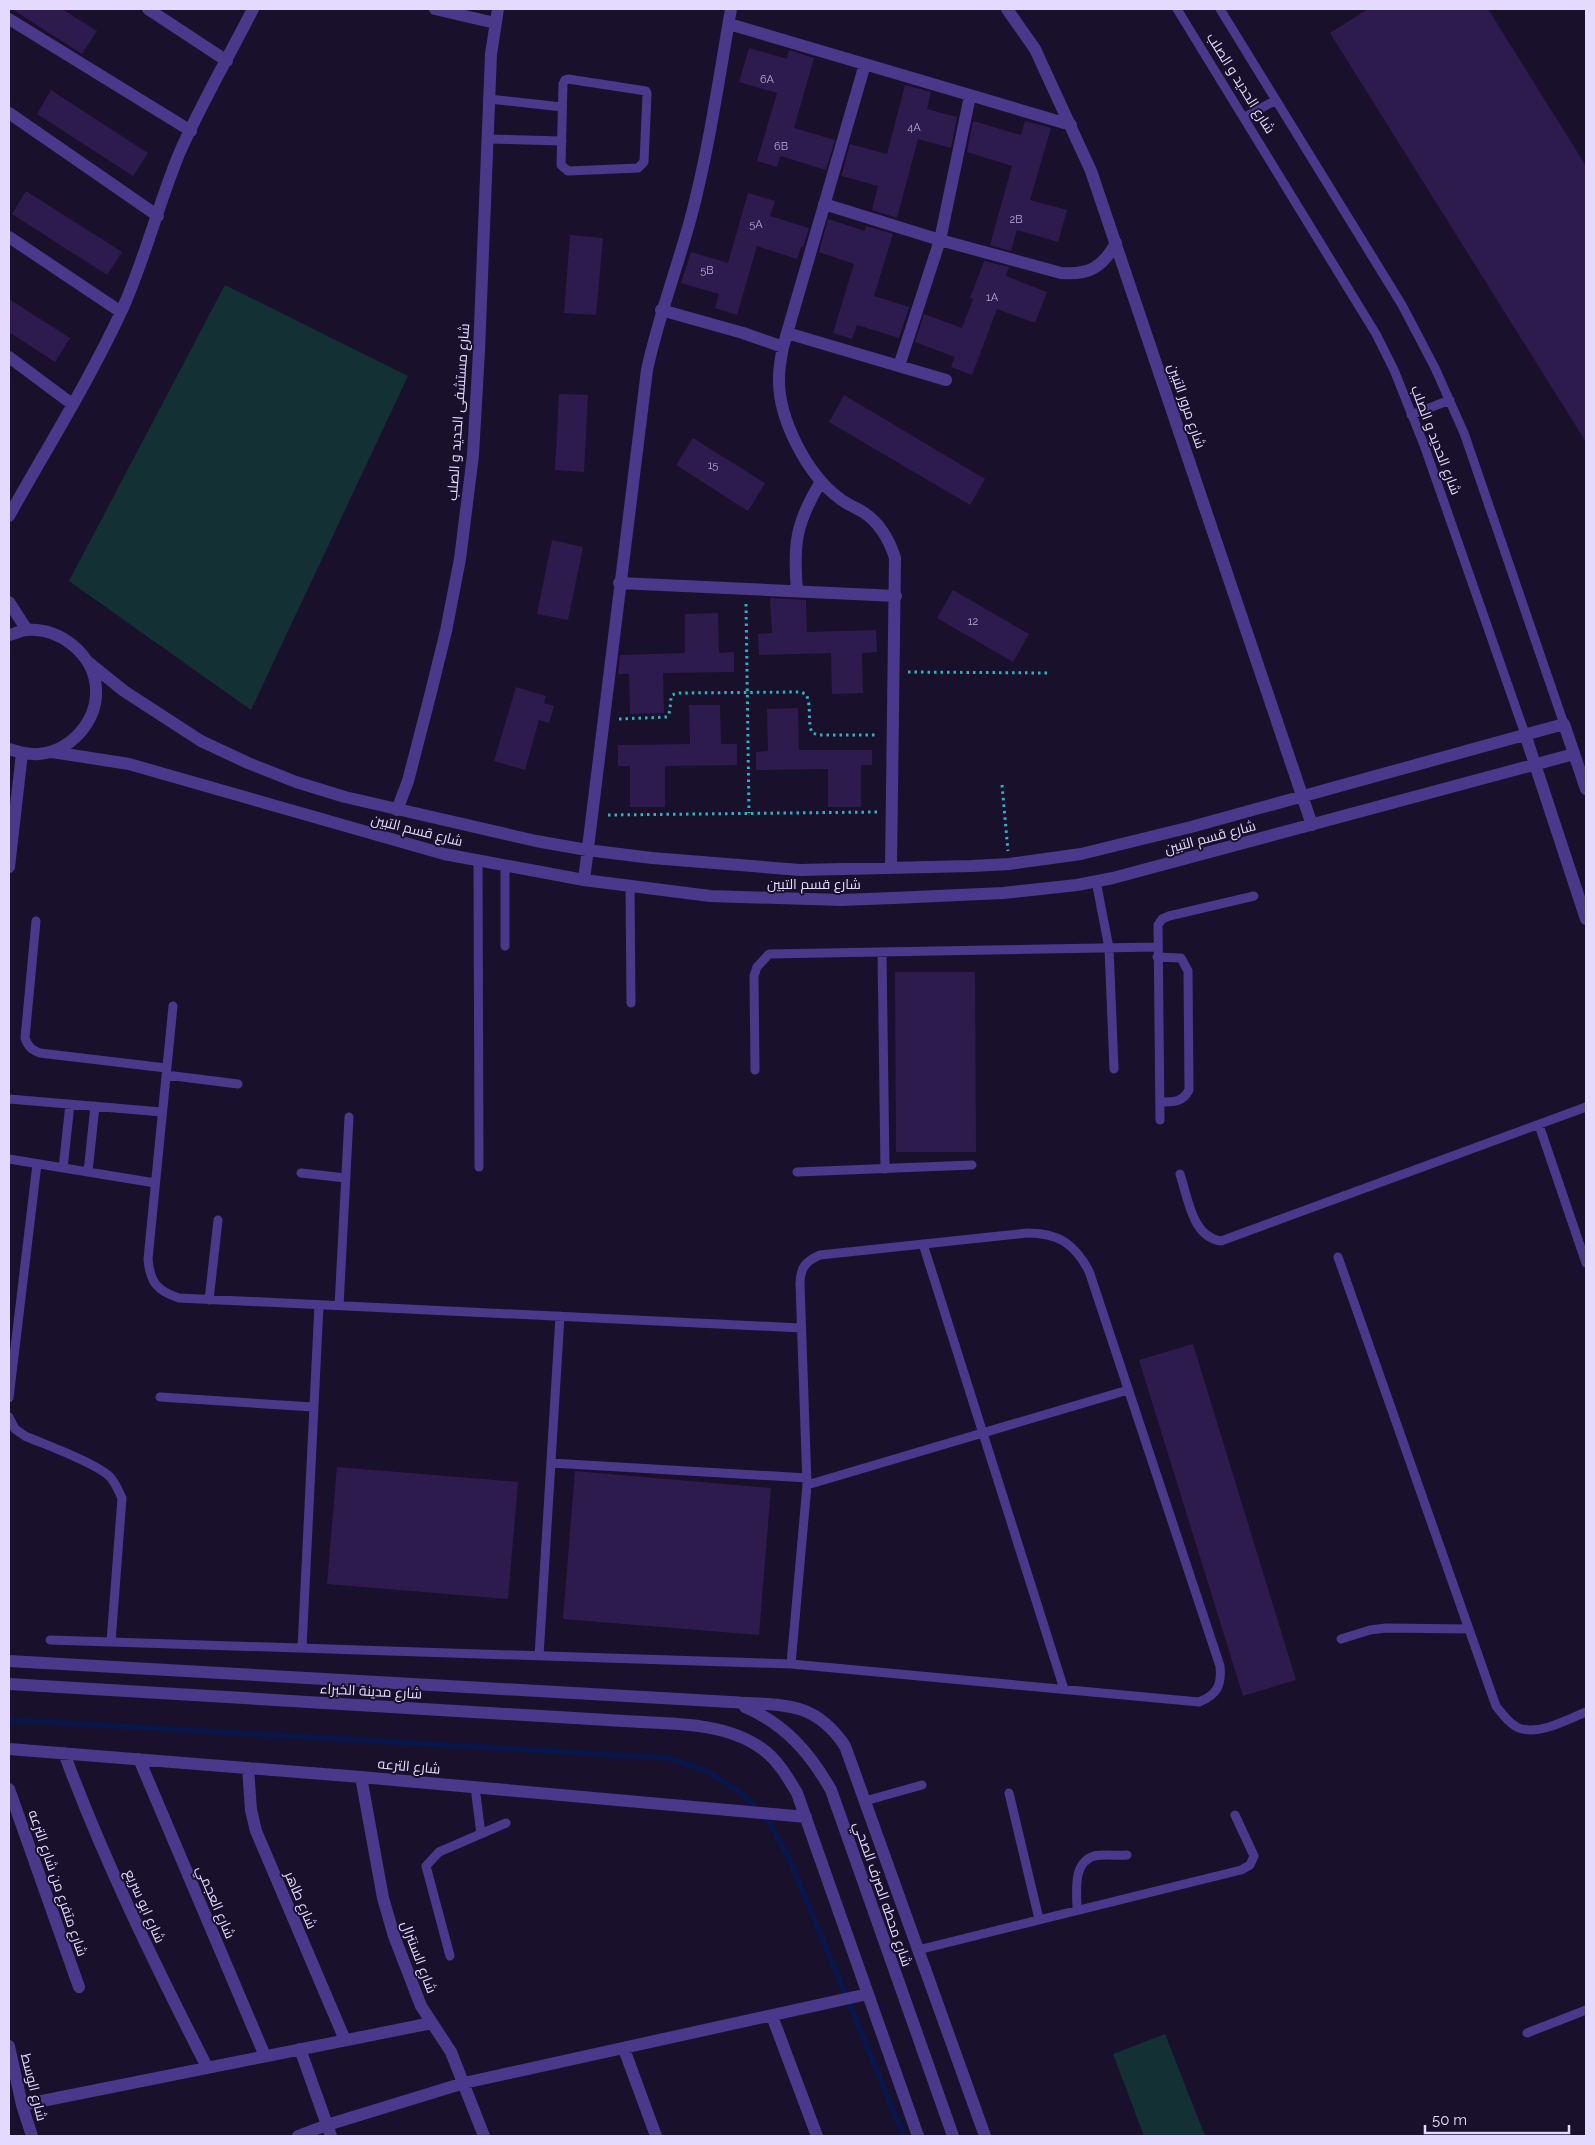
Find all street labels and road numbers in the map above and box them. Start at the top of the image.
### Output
street label: شارع الحديد و الصلب [1203,30,1278,137]
street label: شارع مستشفى الحديد و الصلب [444,323,473,501]
street label: شارع مرور التبين [1164,362,1209,451]
street label: شارع الحديد و الصلب [1407,383,1464,497]
street label: شارع قسم التبين [369,811,464,851]
street label: شارع قسم التبين [1163,817,1258,859]
street label: شارع قسم التبين [767,876,861,894]
street label: شارع مدينة الخبراء [319,1680,423,1703]
street label: شارع الترعه [377,1755,441,1778]
street label: شارع متفرع من شارع الترعه [24,1808,91,1959]
street label: شارع محطه الصرف الصحي [847,1820,915,1970]
street label: شارع العجمي [190,1863,239,1942]
street label: شارع ابو سريع [121,1867,168,1946]
street label: شارع طاهر [280,1868,320,1931]
street label: شارع السنترال [397,1919,440,1996]
street label: شارع الوسط [17,2052,50,2123]

